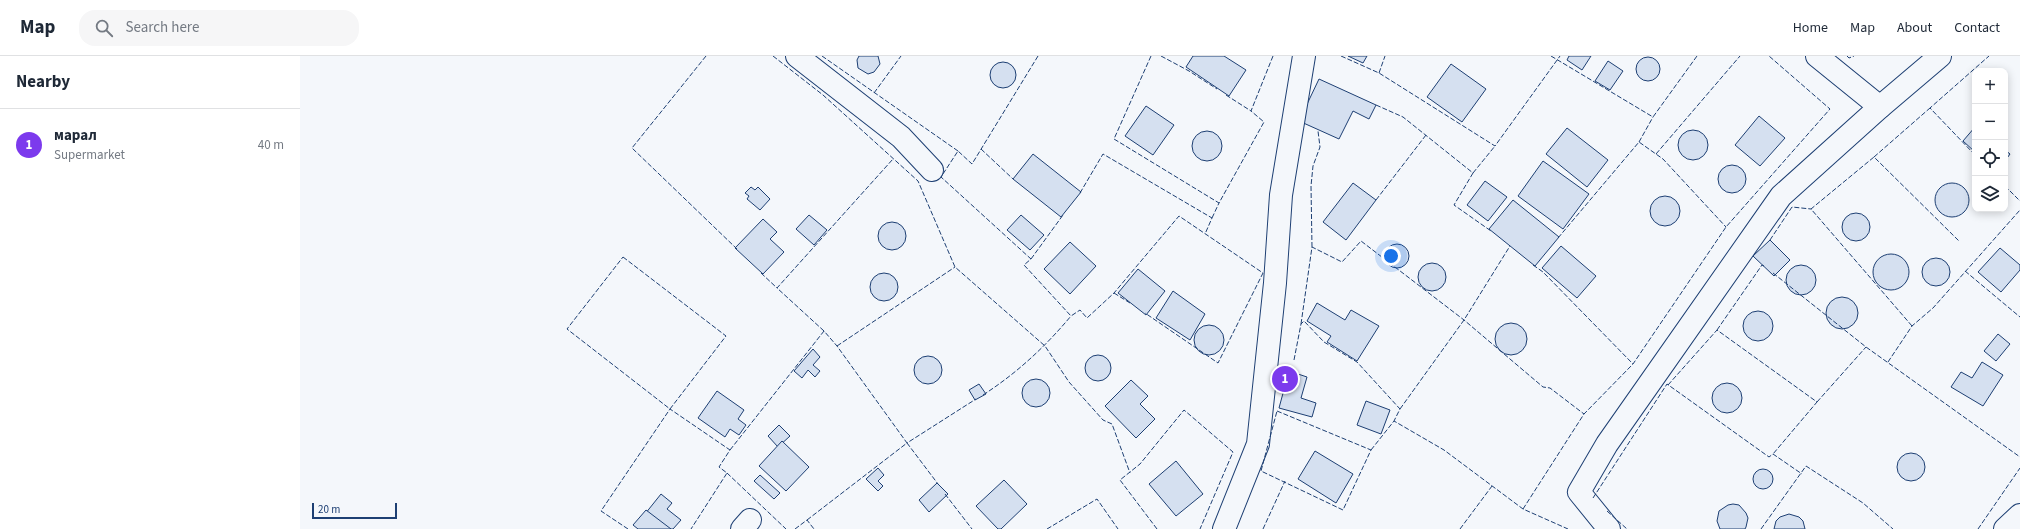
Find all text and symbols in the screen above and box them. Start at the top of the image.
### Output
search box [79,10,359,46]
text: Map [20,14,55,41]
icon: search [93,17,115,39]
text: Search here [125,17,199,38]
text: Home [1793,18,1828,38]
text: Map [1850,18,1875,38]
text: About [1897,18,1932,38]
text: Contact [1954,18,2000,38]
map controls [1972,68,2008,212]
button: + [1972,68,2008,104]
text: Nearby [16,70,70,94]
button: − [1972,104,2008,140]
text: марал [54,125,97,146]
text: 1 [26,136,32,154]
text: 40 m [258,136,284,154]
button: locate [1972,140,2008,176]
text: Supermarket [54,146,125,164]
button: layers [1972,176,2008,212]
your location [1381,246,1401,266]
pin: 1 [1272,364,1298,394]
scale bar [312,501,397,520]
text: 20 m [318,502,340,517]

